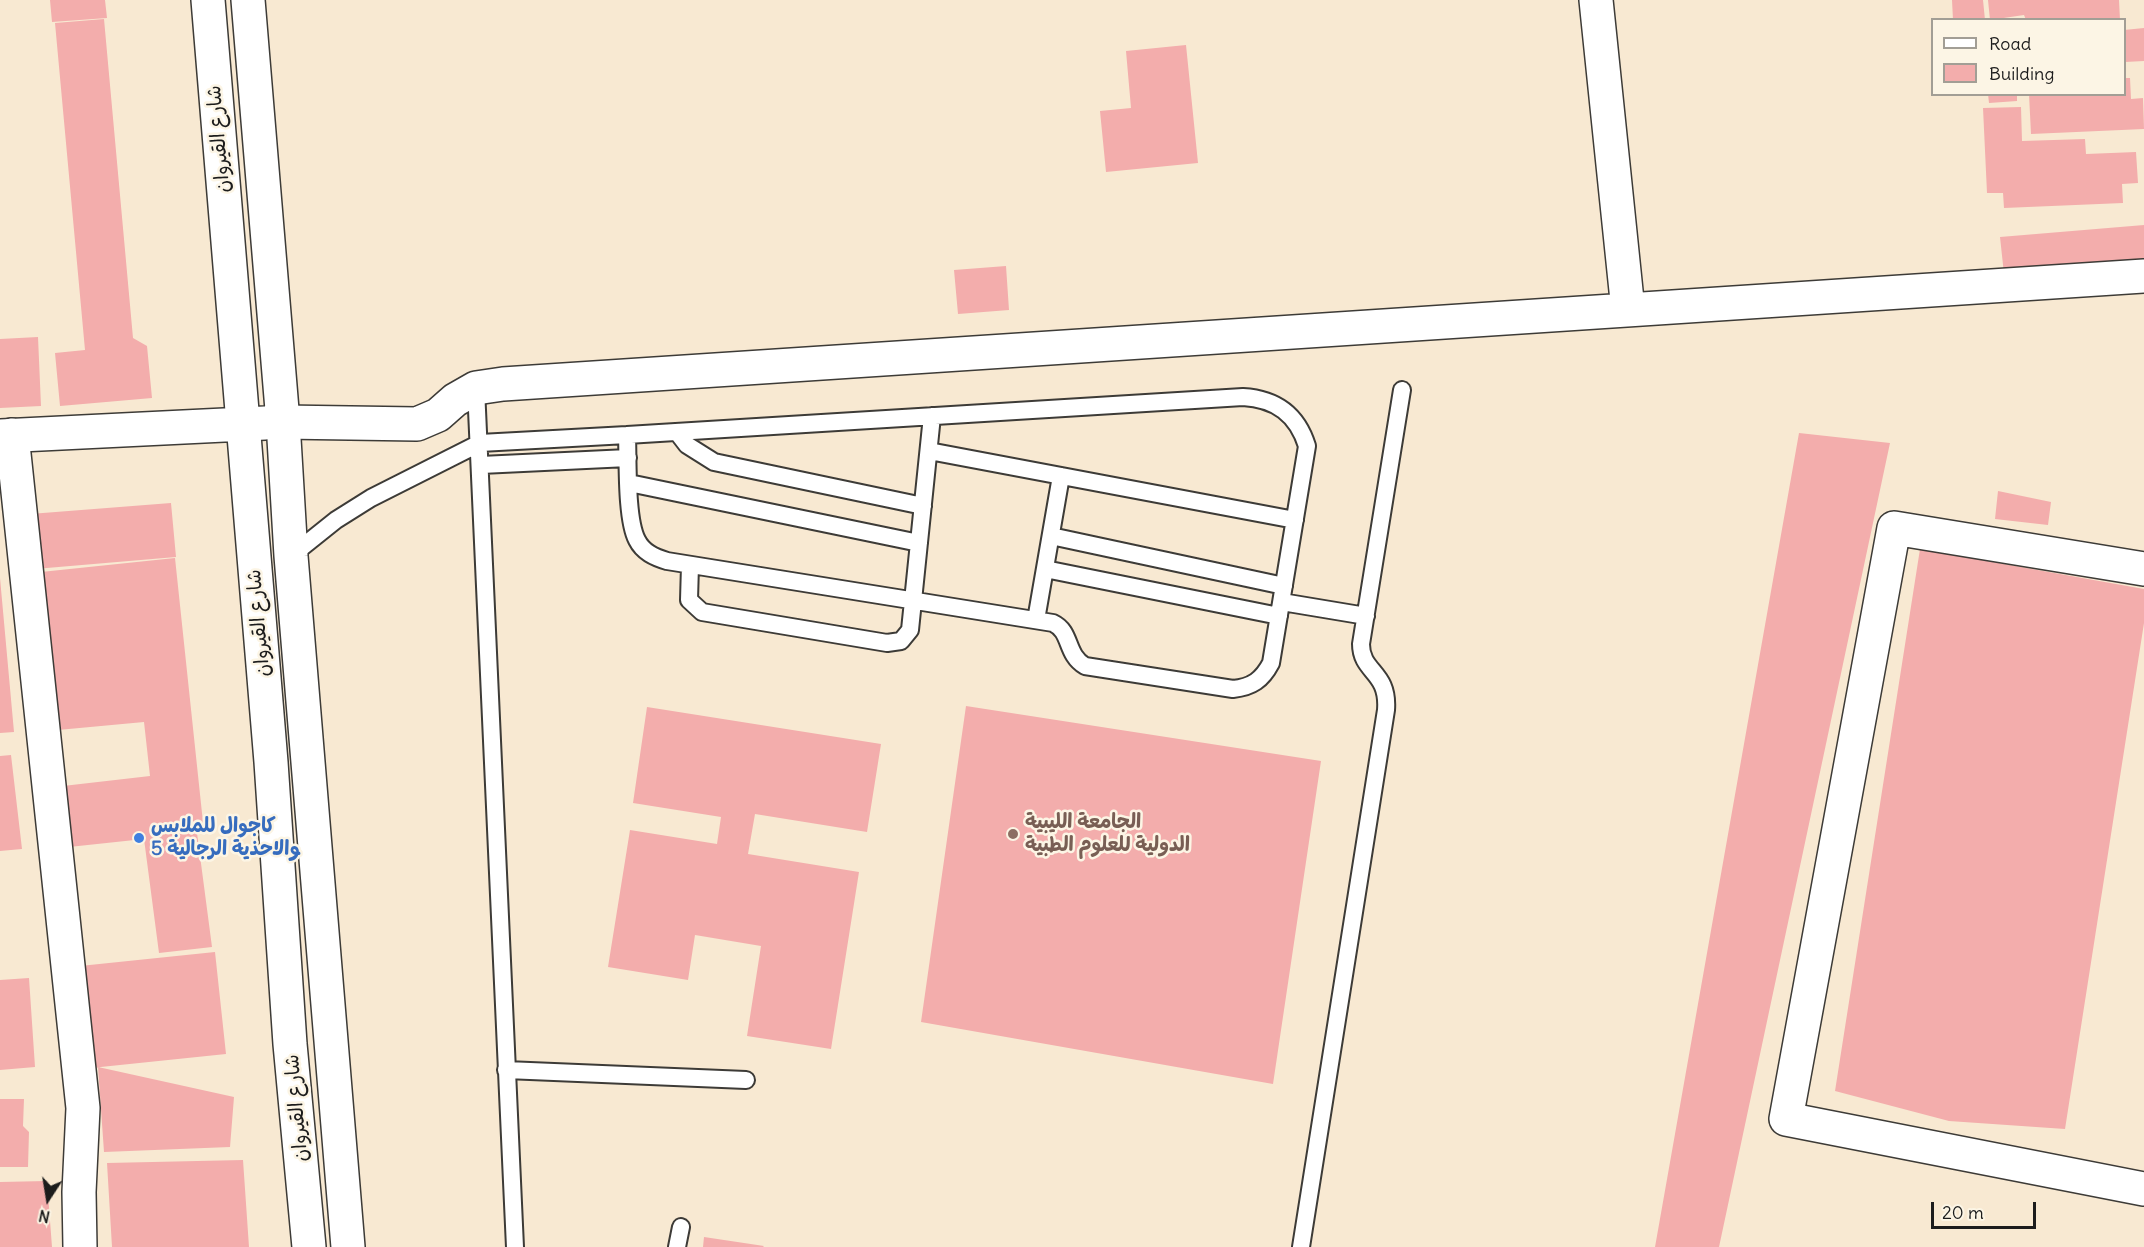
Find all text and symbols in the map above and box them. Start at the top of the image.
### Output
legend [1931,18,2126,96]
text: Road [1989,32,2031,55]
text: Building [1989,62,2054,85]
street label: شارع القيروان [202,84,236,194]
street label: شارع القيروان [242,568,276,678]
place label: الجامعة الليبية الدولية للعلوم الطبية [1025,810,1190,857]
place label: كاجوال للملابس والاحذية الرجالية 5 [151,814,301,861]
marker: الجامعة الليبية الدولية للعلوم الطبية [1006,827,1020,841]
marker: كاجوال للملابس والاحذية الرجالية 5 [132,831,146,845]
street label: شارع القيروان [280,1053,314,1163]
north arrow [18,1169,78,1229]
scale bar [1934,1190,2039,1228]
text: 20 m [1942,1201,1984,1224]
text: N [37,1206,52,1228]

